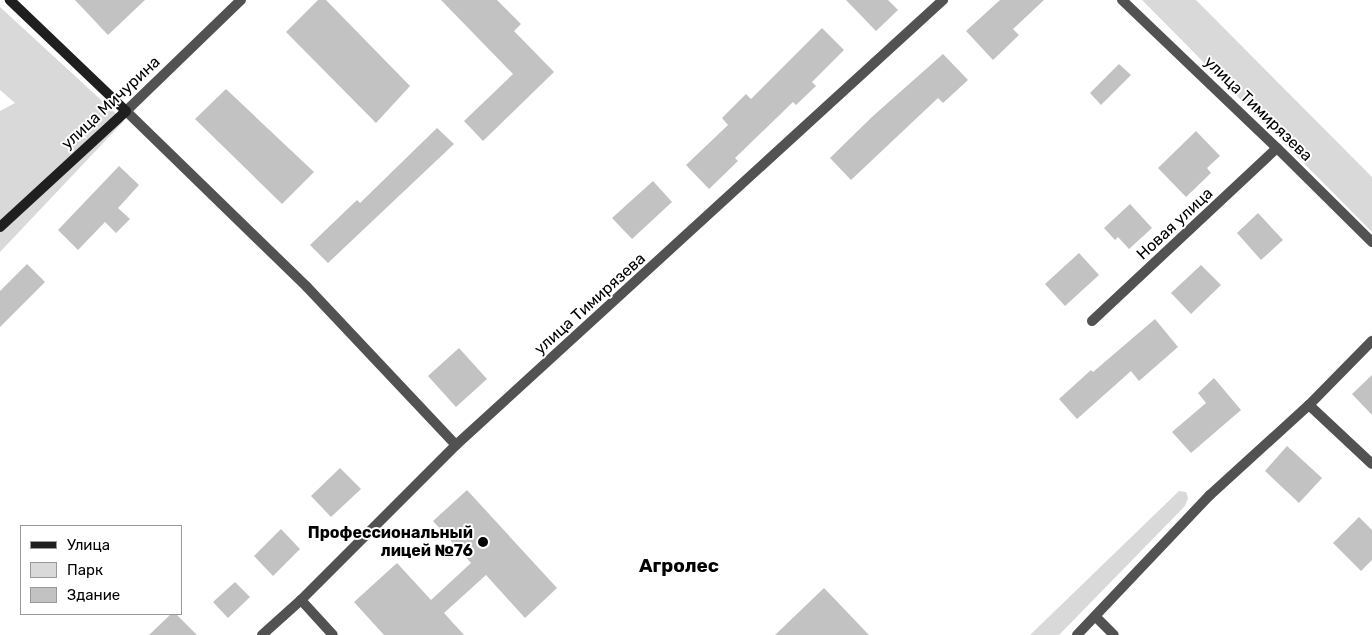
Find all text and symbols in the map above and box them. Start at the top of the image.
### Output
street label: улица Мичурина [58,52,164,154]
street label: улица Тимирязева [1200,52,1316,166]
street label: Новая улица [1133,184,1217,264]
street label: улица Тимирязева [531,249,649,359]
place label: Профессиональный лицей №76 [308,523,473,561]
legend [20,525,182,615]
text: Улица [67,536,110,554]
marker: Профессиональный лицей №76 [477,536,489,548]
district label: Агролес [639,555,719,577]
text: Парк [67,561,103,579]
text: Здание [67,586,120,604]

